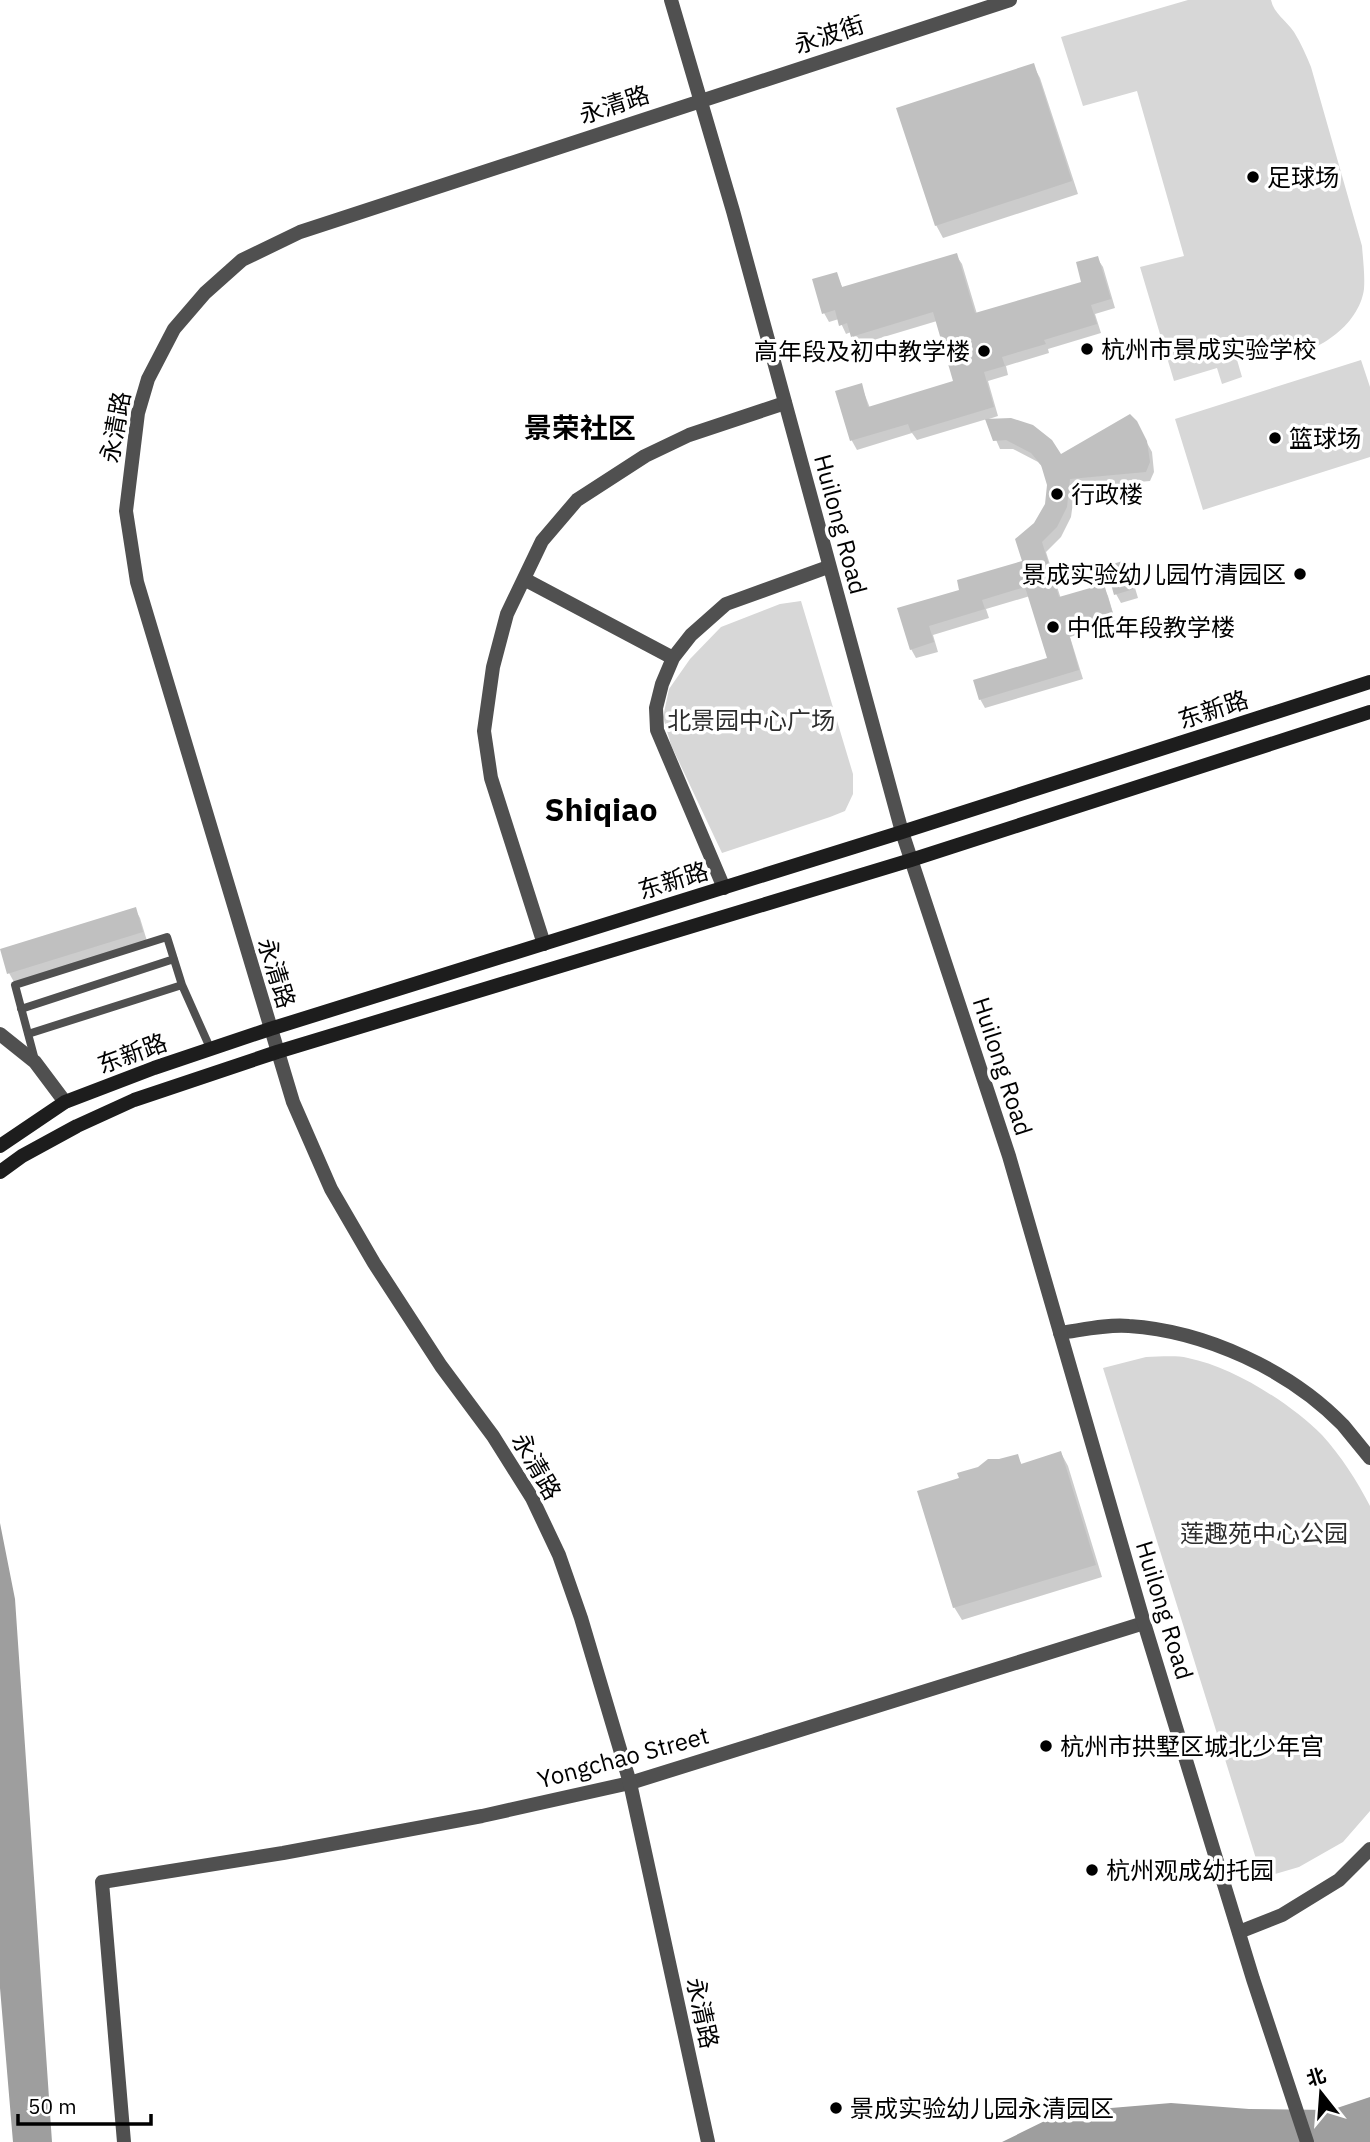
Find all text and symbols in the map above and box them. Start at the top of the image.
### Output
street label: 永波街 [790,8,868,60]
street label: 永清路 [575,78,653,130]
place label: 足球场 [1267,161,1339,193]
marker: 足球场 [1245,169,1261,185]
place label: 杭州市景成实验学校 [1101,333,1317,365]
place label: 高年段及初中教学楼 [754,335,970,367]
marker: 杭州市景成实验学校 [1079,341,1095,357]
marker: 高年段及初中教学楼 [976,343,992,359]
street label: 永清路 [93,389,137,465]
district label: 景荣社区 [524,409,636,446]
place label: 篮球场 [1289,422,1361,454]
marker: 篮球场 [1267,430,1283,446]
street label: Huilong Road [807,450,875,598]
place label: 行政楼 [1071,478,1143,510]
marker: 行政楼 [1049,486,1065,502]
place label: 景成实验幼儿园竹清园区 [1022,558,1286,590]
marker: 景成实验幼儿园竹清园区 [1292,566,1308,582]
place label: 中低年段教学楼 [1067,611,1235,643]
marker: 中低年段教学楼 [1045,619,1061,635]
street label: 东新路 [1174,683,1252,735]
park label: 北景园中心广场 [667,704,835,736]
district label: Shiqiao [544,788,658,830]
street label: 东新路 [634,854,712,906]
street label: 永清路 [251,934,303,1012]
street label: Huilong Road [966,993,1040,1139]
street label: 东新路 [93,1026,171,1080]
street label: 永清路 [505,1427,569,1505]
park label: 莲趣苑中心公园 [1180,1517,1348,1549]
street label: Huilong Road [1129,1537,1201,1683]
street label: Yongchao Street [534,1719,712,1795]
place label: 杭州市拱墅区城北少年宫 [1060,1730,1324,1762]
marker: 杭州市拱墅区城北少年宫 [1038,1738,1054,1754]
place label: 杭州观成幼托园 [1106,1854,1274,1886]
marker: 杭州观成幼托园 [1084,1862,1100,1878]
street label: 永清路 [680,1974,726,2052]
north arrow [1286,2058,1356,2128]
text: 北 [1303,2062,1329,2091]
scale bar [18,2082,150,2126]
text: 50 m [28,2092,77,2120]
place label: 景成实验幼儿园永清园区 [850,2092,1114,2124]
marker: 景成实验幼儿园永清园区 [828,2100,844,2116]

